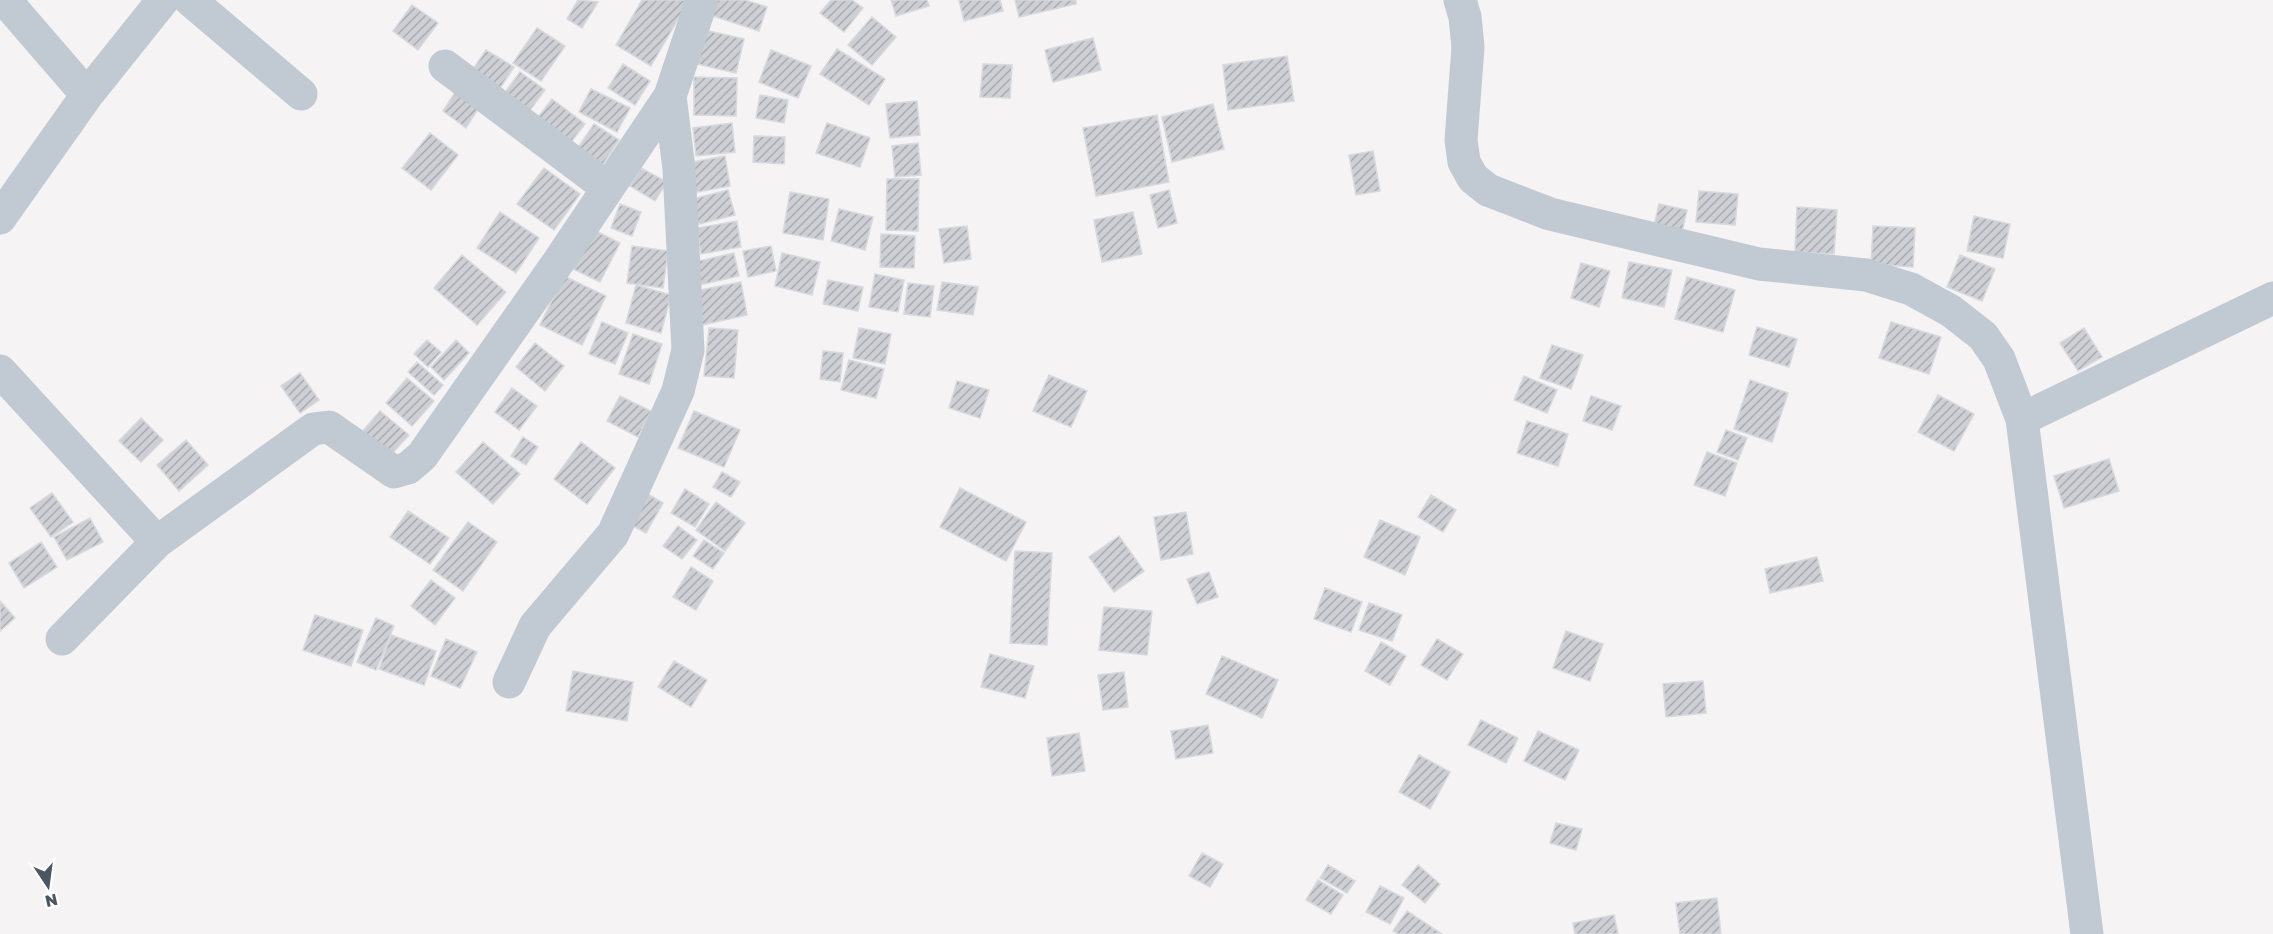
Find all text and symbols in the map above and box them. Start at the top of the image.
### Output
north arrow [18,856,78,916]
text: N [43,890,60,912]

